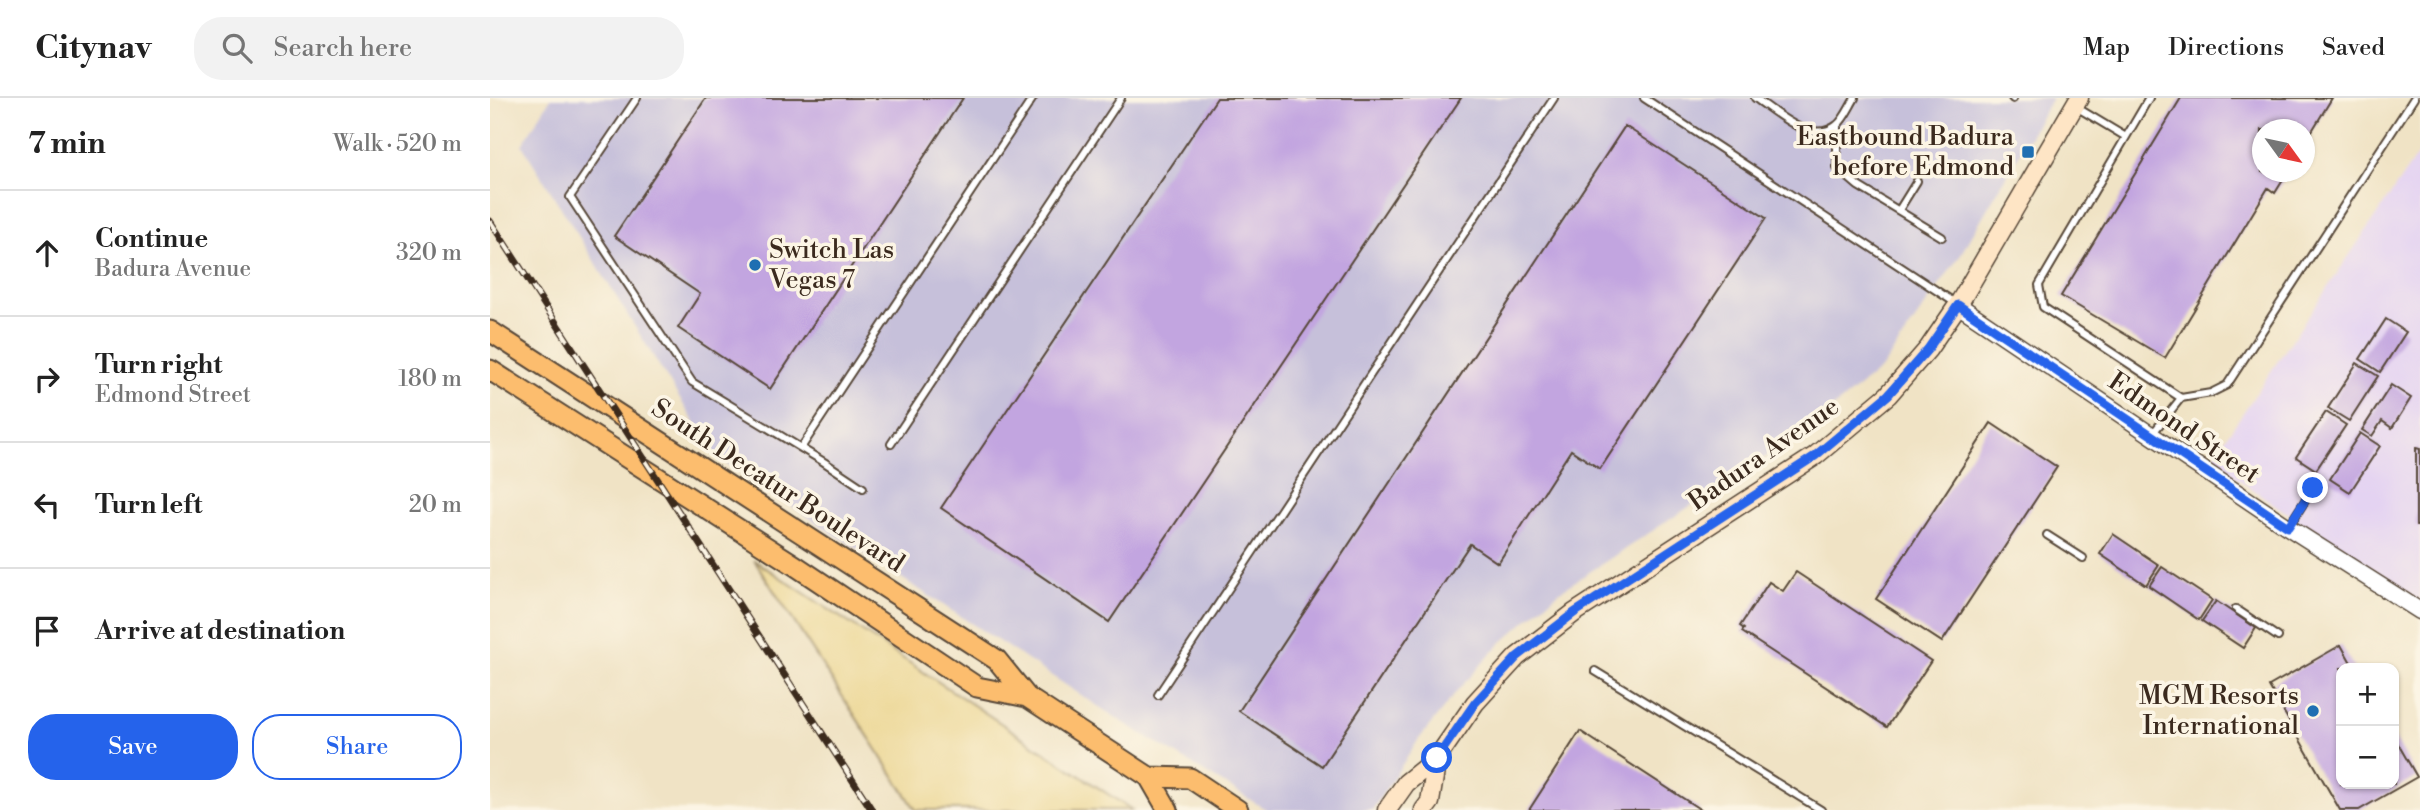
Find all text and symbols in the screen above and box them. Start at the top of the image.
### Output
search box [194,17,684,80]
text: Citynav [35,28,152,69]
icon: search [218,29,256,67]
text: Search here [274,32,412,64]
text: Map [2083,33,2130,63]
text: Directions [2168,33,2284,63]
text: Saved [2322,33,2385,63]
north arrow [2252,119,2315,182]
place label: Eastbound Badura before Edmond [1797,121,2015,183]
text: 7 min [28,125,106,163]
text: Walk · 520 m [333,130,462,158]
marker: Eastbound Badura before Edmond [2020,144,2036,160]
text: Continue [95,223,208,255]
icon: ahead [28,234,66,272]
place label: Switch Las Vegas 7 [768,234,894,296]
text: 320 m [396,239,462,267]
text: Badura Avenue [95,255,251,283]
marker: Switch Las Vegas 7 [747,257,763,273]
text: Turn right [95,349,223,381]
icon: right [28,360,66,398]
text: 180 m [398,365,462,393]
street label: Edmond Street [2102,365,2266,491]
text: Edmond Street [95,381,251,409]
street label: Badura Avenue [1682,390,1845,518]
street label: South Decatur Boulevard [646,392,911,580]
route end [2297,472,2328,503]
icon: left [28,486,66,524]
text: Turn left [95,489,203,521]
text: 20 m [409,491,462,519]
icon: arrive [28,612,66,650]
text: Arrive at destination [95,615,345,647]
map controls [2336,663,2399,789]
button: + [2336,663,2399,726]
place label: MGM Resorts International [2139,680,2299,742]
marker: MGM Resorts International [2305,703,2321,719]
button: Save [28,714,238,780]
button: Share [252,714,462,780]
button: − [2336,726,2399,789]
route start [1421,742,1452,773]

